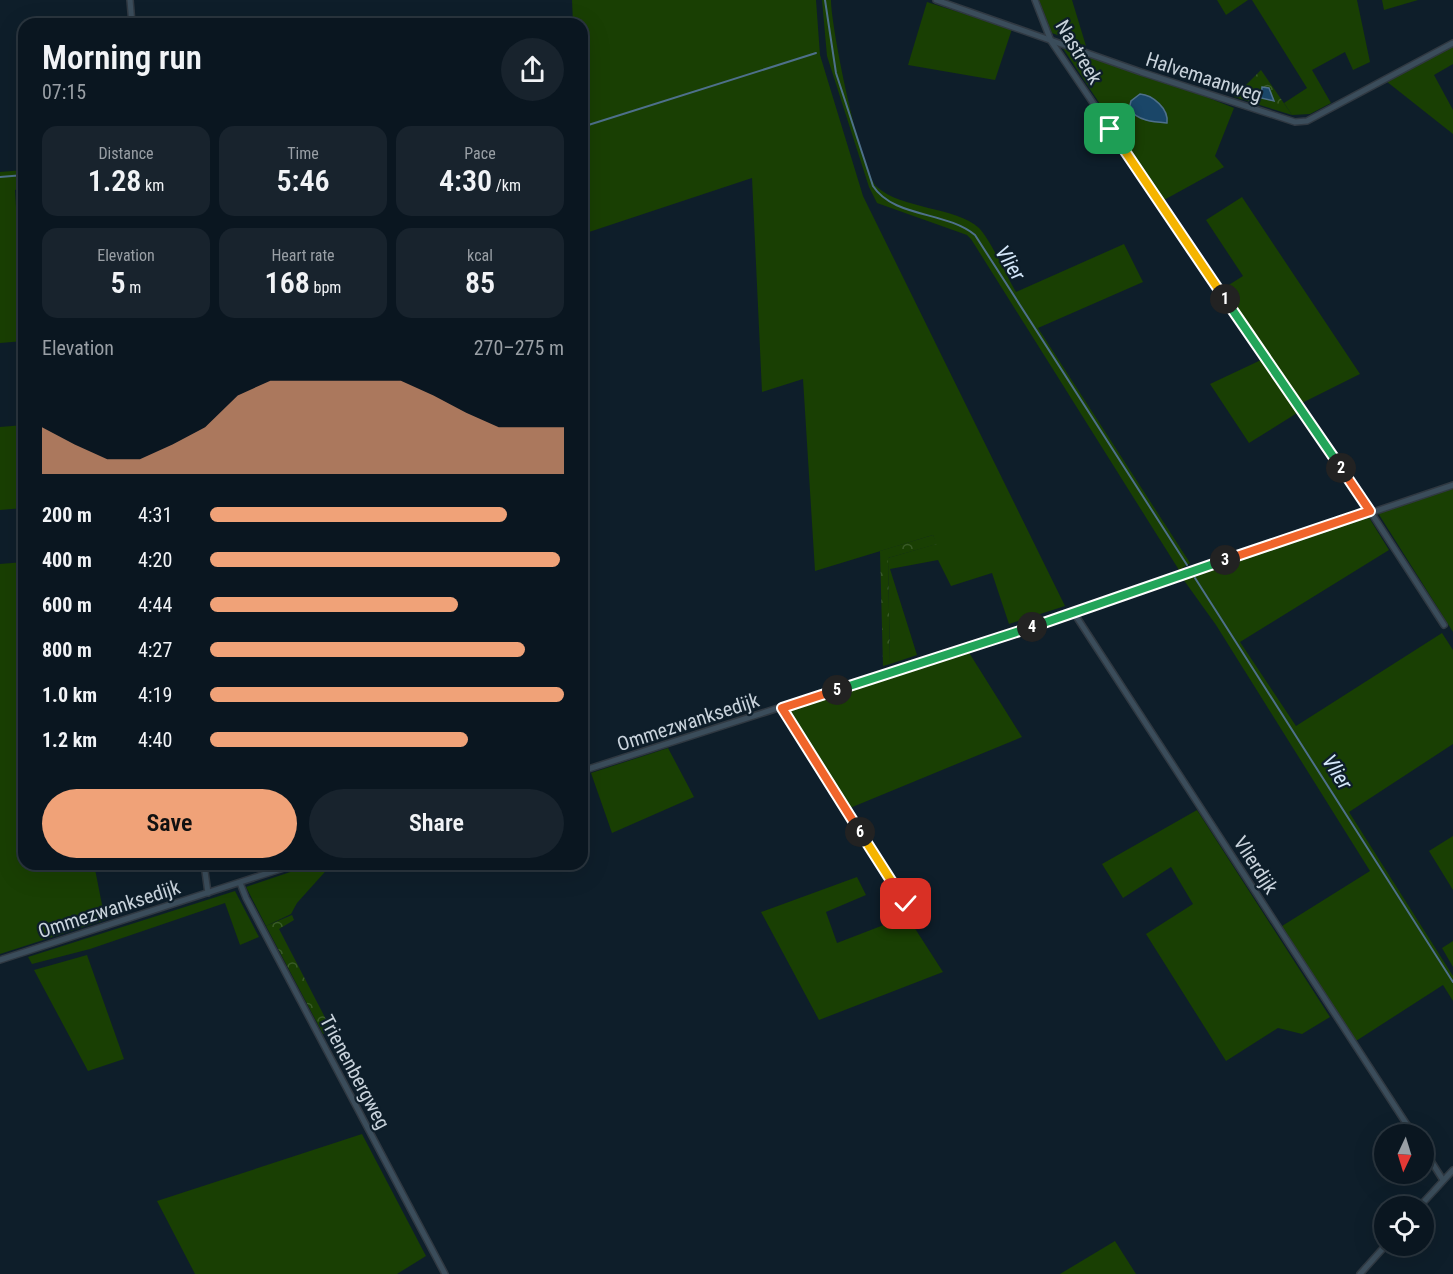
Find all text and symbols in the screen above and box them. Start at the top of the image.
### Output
street label: Nastreek [1051,16,1107,88]
text: Morning run [42,38,202,77]
button: share [501,38,564,101]
street label: Halvemaanweg [1143,47,1265,107]
text: 07:15 [42,80,86,104]
pin [1084,103,1135,154]
icon: arrive [1093,112,1126,145]
text: Distance [98,144,154,163]
text: Time [287,144,319,163]
text: Pace [464,144,496,163]
text: 1.28 [88,163,141,198]
text: 5:46 [276,163,330,198]
text: 4:30 [439,163,492,198]
text: km [141,176,164,195]
text: /km [492,176,521,195]
water label: Vlier [990,241,1030,286]
text: Elevation [97,246,155,265]
text: Heart rate [271,246,335,265]
text: kcal [467,246,493,265]
text: 5 [111,265,126,300]
text: 168 [265,265,310,300]
text: 85 [465,265,495,300]
text: m [126,278,141,297]
text: bpm [310,278,341,297]
pin: 1 [1210,284,1240,314]
text: 1 [1221,289,1229,308]
text: Elevation [42,336,114,360]
text: 270–275 m [474,336,564,360]
pin: 2 [1326,453,1356,483]
text: 2 [1337,458,1345,477]
text: 200 m [42,503,92,527]
text: 4:31 [138,503,172,527]
pin: 3 [1210,545,1240,575]
text: 400 m [42,548,92,572]
text: 4:20 [138,548,172,572]
text: 3 [1221,550,1229,569]
text: 600 m [42,593,92,617]
text: 4:44 [138,593,172,617]
pin: 4 [1017,612,1047,642]
text: 4 [1028,617,1036,636]
text: 800 m [42,638,92,662]
text: 4:27 [138,638,172,662]
pin: 5 [822,675,852,705]
text: 5 [833,680,841,699]
text: 1.0 km [42,683,97,707]
text: 4:19 [138,683,172,707]
street label: Ommezwanksedijk [614,688,762,756]
text: 1.2 km [42,728,97,752]
text: 4:40 [138,728,172,752]
water label: Vlier [1317,750,1357,795]
button: Save [42,789,297,858]
button: Share [309,789,564,858]
pin: 6 [845,817,875,847]
text: 6 [856,822,864,841]
street label: Vlierdijk [1229,832,1283,898]
street label: Ommezwanksedijk [35,875,183,943]
pin [880,878,931,929]
icon: check [889,887,922,920]
street label: Trienenbergweg [315,1011,395,1133]
north arrow [1374,1124,1434,1184]
map controls [1374,1124,1434,1256]
button: locate [1374,1196,1434,1256]

